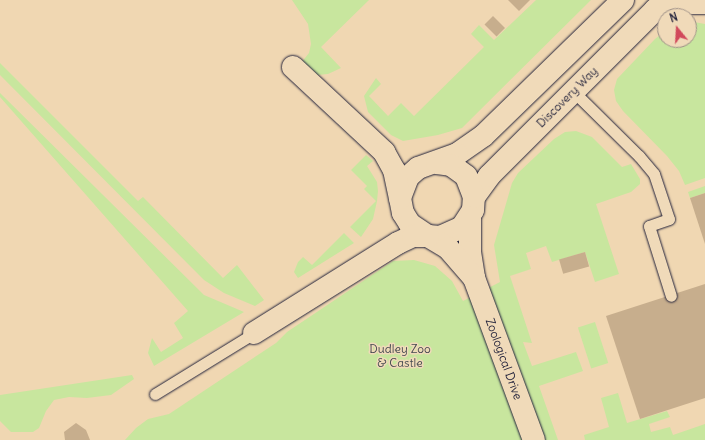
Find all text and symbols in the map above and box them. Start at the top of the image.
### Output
north arrow [657,8,697,48]
text: N [668,10,679,25]
street label: Discovery Way [533,63,601,131]
street label: Zoological Drive [483,316,525,402]
park label: Dudley Zoo & Castle [369,342,431,370]

